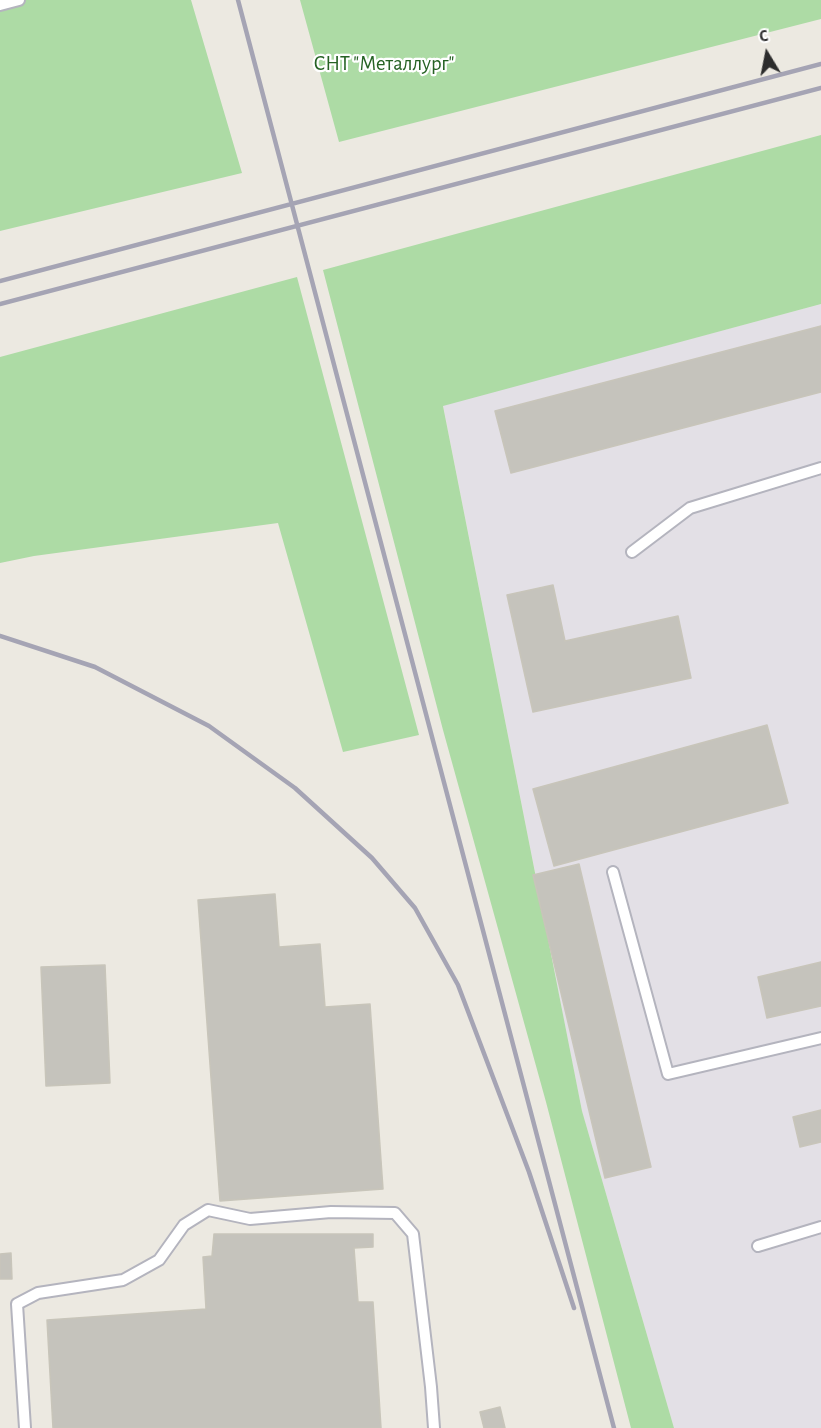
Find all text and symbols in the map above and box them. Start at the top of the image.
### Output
north arrow [737,24,797,84]
text: С [758,28,770,45]
park label: СНТ "Металлург" [314,51,454,77]

